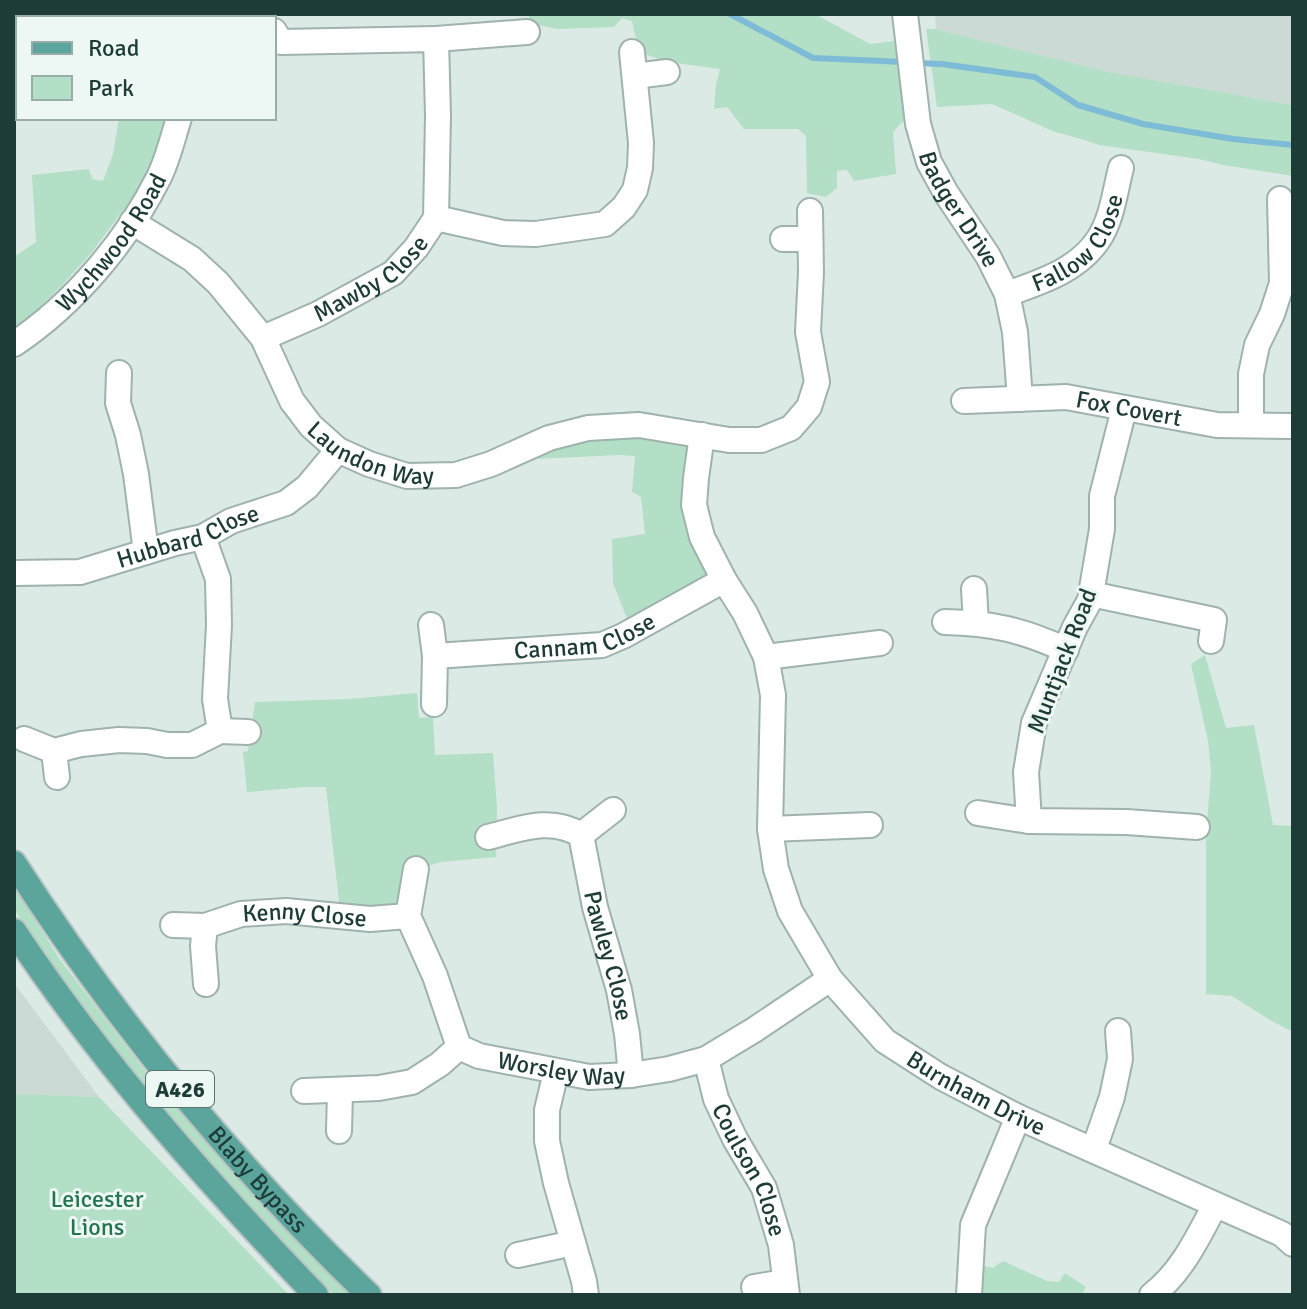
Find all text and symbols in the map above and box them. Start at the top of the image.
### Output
legend [16,16,276,120]
text: Road [88,33,139,63]
text: Park [88,73,134,103]
street label: Badger Drive [912,148,1006,272]
street label: Wychwood Road [50,168,173,319]
street label: Fallow Close [1027,191,1130,299]
street label: Mawby Close [308,230,435,329]
street label: Fox Covert [1073,384,1184,433]
street label: Laundon Way [301,415,434,492]
street label: Hubbard Close [113,498,263,575]
street label: Muntjack Road [1021,584,1103,738]
street label: Cannam Close [513,606,661,666]
street label: Pawley Close [577,888,639,1023]
street label: Kenny Close [242,896,368,934]
street label: Burnham Drive [901,1044,1050,1142]
street label: Worsley Way [495,1045,626,1092]
road number: A426 [146,1071,214,1107]
street label: Coulson Close [705,1098,793,1240]
street label: Blaby Bypass [201,1120,314,1239]
park label: Leicester Lions [50,1184,144,1242]

